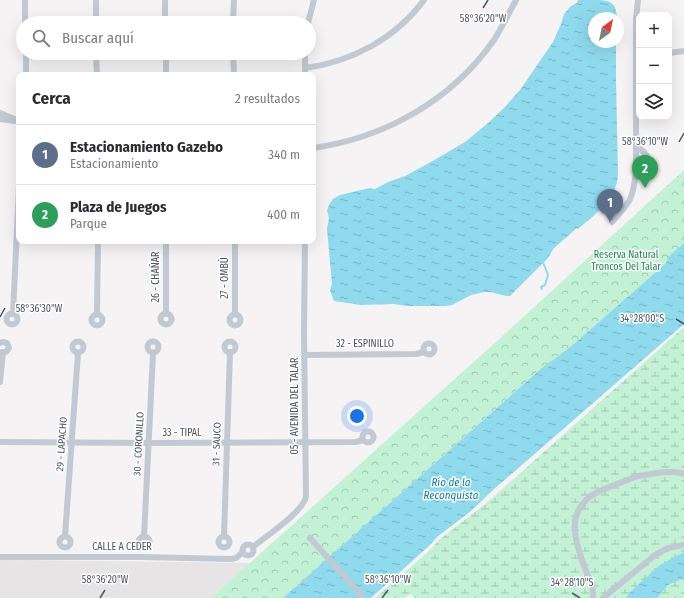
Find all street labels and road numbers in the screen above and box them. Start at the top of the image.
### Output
street label: 26 - CHAÑAR [149,251,162,302]
street label: 27 - OMBÚ [217,257,231,299]
street label: 32 - ESPINILLO [336,338,394,350]
street label: 05 - AVENIDA DEL TALAR [289,357,301,454]
street label: 30 - CORONILLO [131,412,147,476]
street label: 29 - LAPACHO [54,416,70,472]
street label: 31 - SAUCO [210,422,224,466]
street label: 33 - TIPAL [163,427,202,439]
street label: CALLE A CEDER [92,541,152,553]

